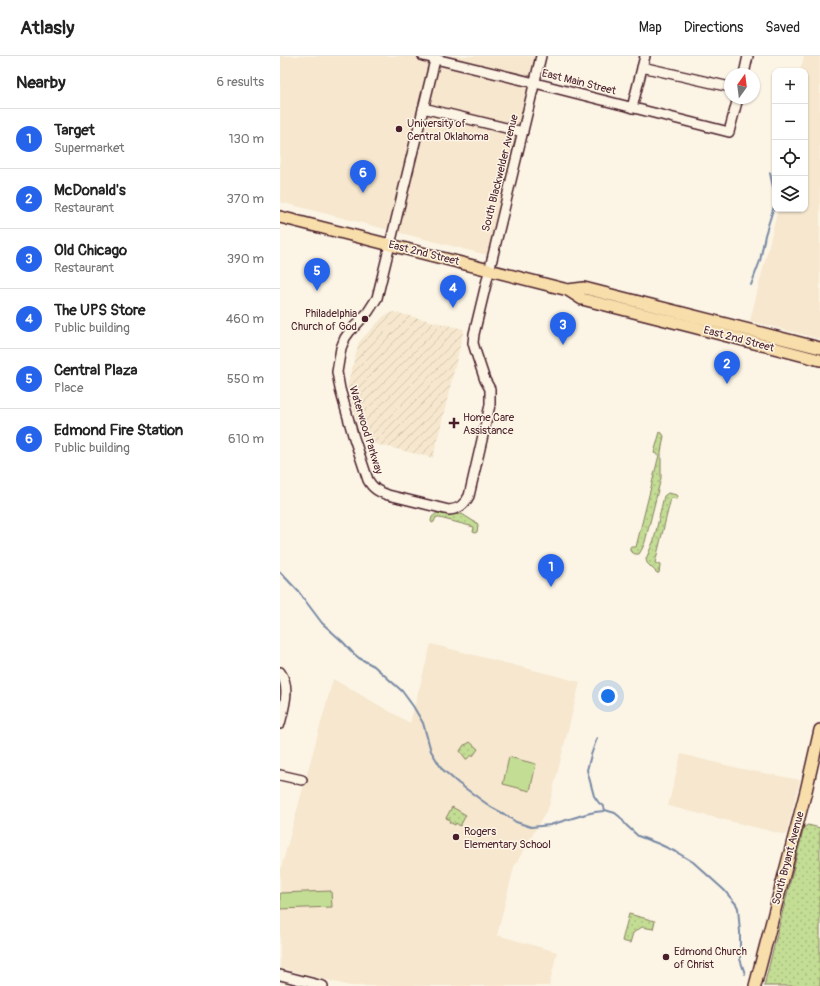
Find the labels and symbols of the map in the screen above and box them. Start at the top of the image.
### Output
street label: East Main Street [541,67,618,98]
north arrow [724,68,760,104]
street label: South Blackwelder Avenue [479,112,521,233]
place label: University of Central Oklahoma [407,117,489,143]
marker: University of Central Oklahoma [394,124,404,134]
pin: 6 [350,160,376,193]
street label: East 2nd Street [387,238,461,268]
pin: 5 [304,258,330,291]
pin: 4 [440,275,466,308]
place label: Philadelphia Church of God [291,307,357,333]
pin: 3 [550,312,576,345]
marker: Philadelphia Church of God [360,314,370,324]
street label: East 2nd Street [702,323,776,355]
pin: 2 [714,351,740,384]
street label: Waterwood Parkway [346,384,386,476]
place label: Home Care Assistance [463,411,515,437]
marker: Home Care Assistance [448,417,460,429]
pin: 1 [538,554,564,587]
your location [598,686,618,706]
street label: South Bryant Avenue [769,809,807,906]
place label: Rogers Elementary School [464,825,551,851]
marker: Rogers Elementary School [451,832,461,842]
place label: Edmond Church of Christ [674,945,747,971]
marker: Edmond Church of Christ [661,952,671,962]

